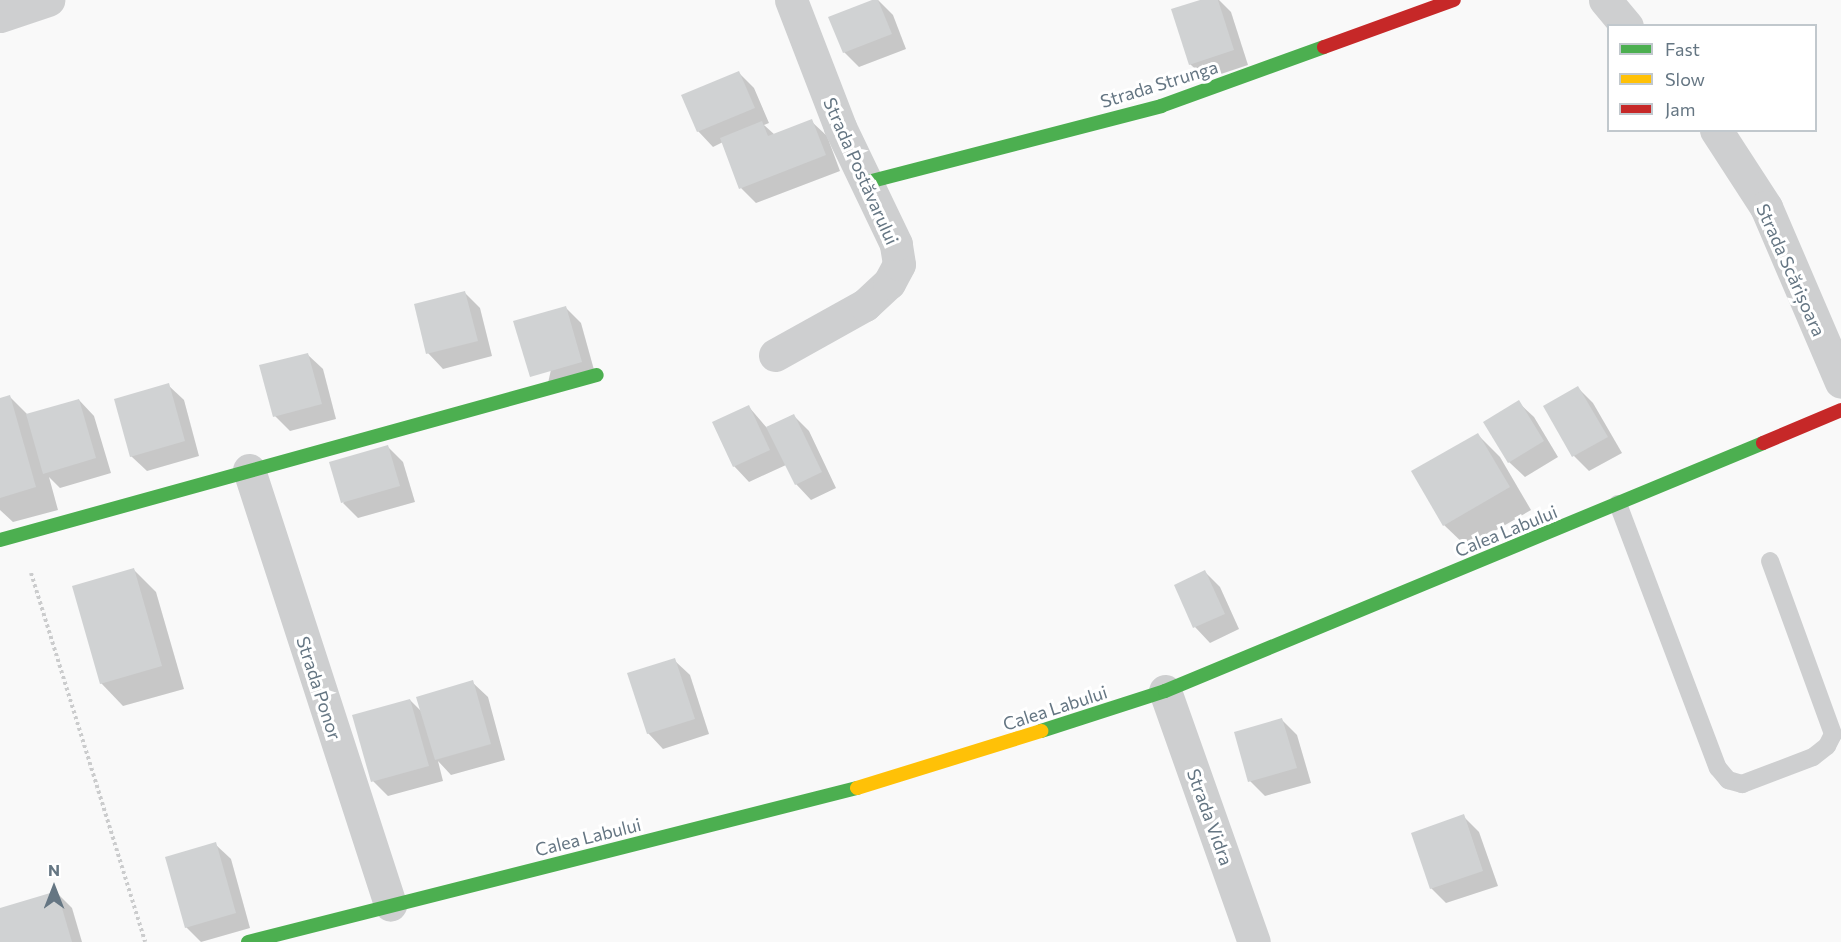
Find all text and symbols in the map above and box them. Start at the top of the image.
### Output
legend [1607,24,1817,132]
text: Fast [1665,38,1700,60]
street label: Strada Strunga [1098,56,1220,112]
text: Slow [1665,68,1705,90]
street label: Strada Postăvarului [819,94,903,248]
text: Jam [1665,98,1695,120]
street label: Strada Scărișoara [1752,200,1830,340]
street label: Calea Labului [1452,501,1560,561]
street label: Strada Ponor [292,634,346,742]
street label: Calea Labului [1000,681,1110,735]
street label: Strada Vidra [1183,766,1237,868]
street label: Calea Labului [533,813,643,861]
north arrow [24,858,84,918]
text: N [48,860,60,879]

